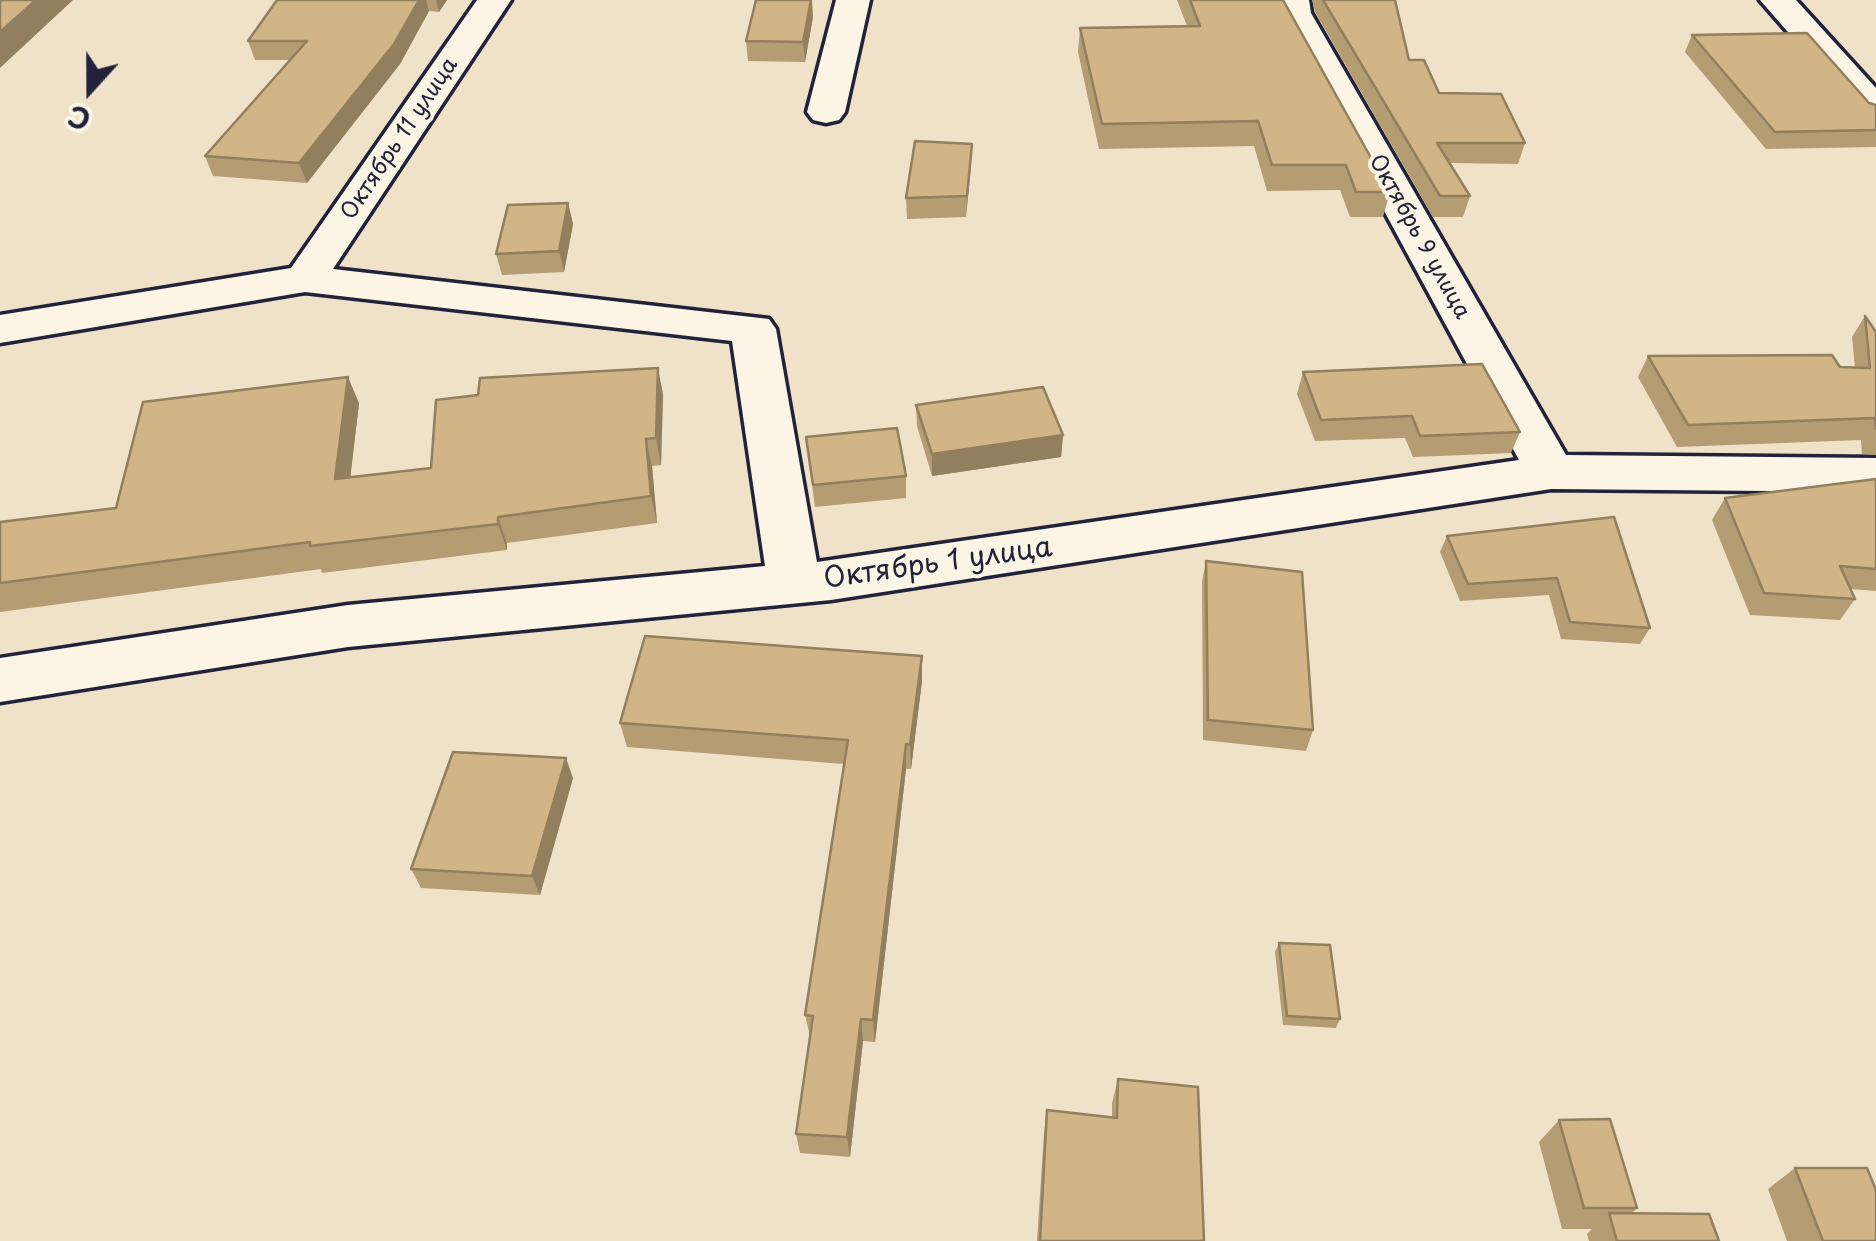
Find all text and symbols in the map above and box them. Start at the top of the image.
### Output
north arrow [40,40,140,140]
street label: Октябрь 11 улица [336,53,464,225]
text: С [62,95,97,142]
street label: Октябрь 9 улица [1363,150,1475,324]
street label: Октябрь 1 улица [822,531,1054,597]

